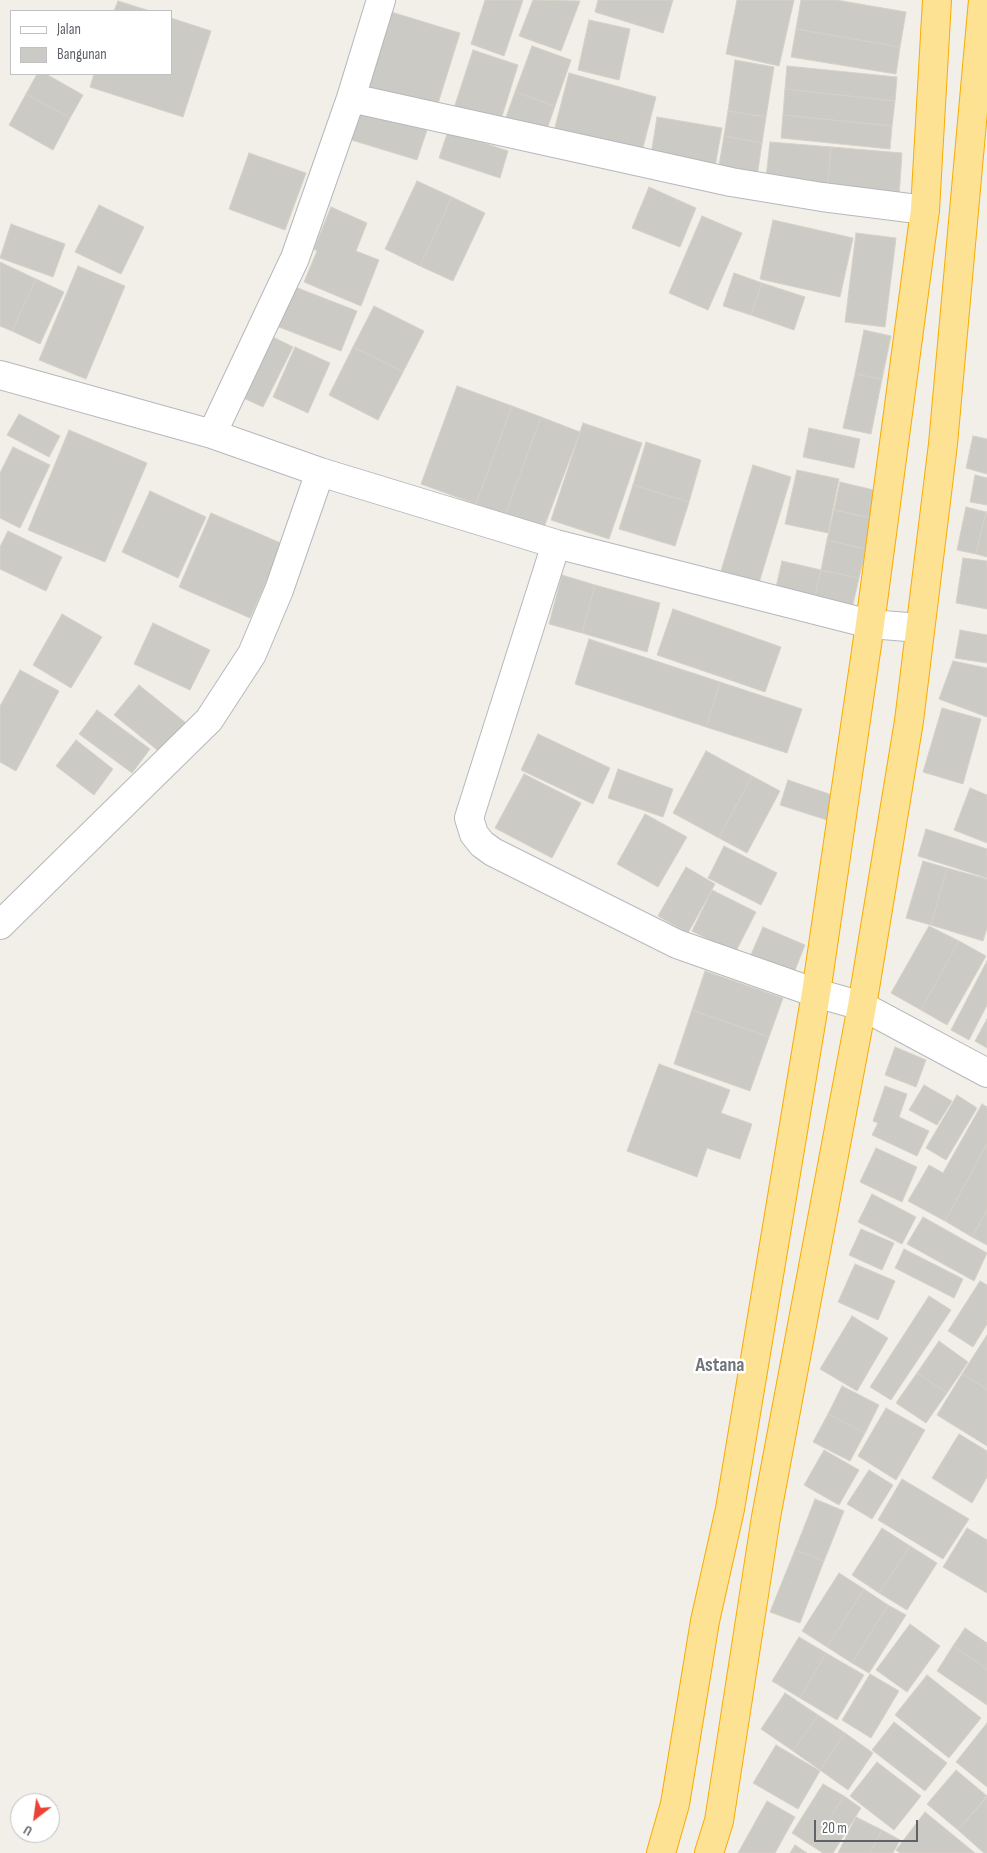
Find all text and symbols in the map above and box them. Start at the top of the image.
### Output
legend [10,10,172,75]
text: Jalan [57,20,81,39]
text: Bangunan [57,45,107,64]
district label: Astana [695,1354,745,1378]
north arrow [10,1793,60,1843]
scale bar [817,1810,921,1842]
text: 20 m [822,1819,847,1838]
text: U [20,1821,35,1840]

